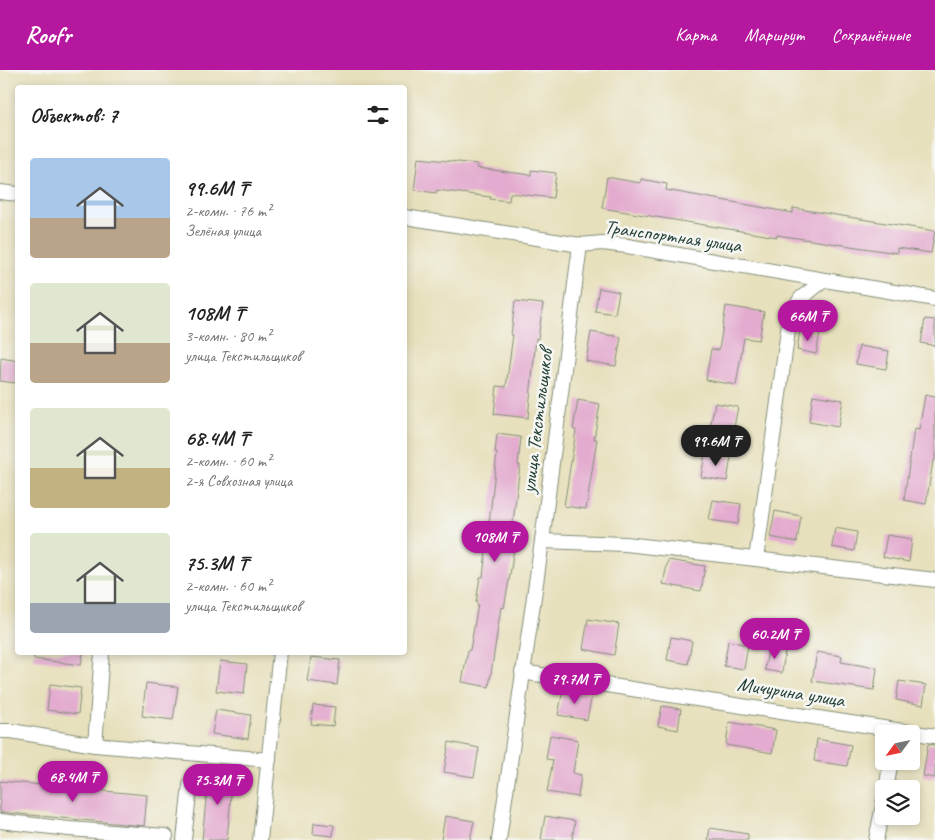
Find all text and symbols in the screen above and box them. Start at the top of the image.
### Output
text: Roofr [25,20,71,50]
text: Карта [675,24,716,46]
text: Маршрут [744,24,804,46]
text: Сохранённые [832,24,910,46]
icon: filters [364,101,392,129]
text: Объектов: 7 [30,102,118,128]
text: 99.6M ₸ [185,175,248,201]
icon: home [70,178,130,238]
text: 2-комн. · 76 m² [185,201,271,221]
street label: Транспортная улица [603,214,744,258]
text: Зелёная улица [185,221,261,241]
text: 108M ₸ [185,300,244,326]
pin: 66M ₸ [773,300,843,342]
icon: home [70,303,130,363]
text: 66M ₸ [789,306,827,326]
text: 3-комн. · 80 m² [185,326,271,346]
street label: улица Текстильщиков [516,343,559,496]
text: улица Текстильщиков [185,346,301,366]
pin: 99.6M ₸ [670,424,762,467]
text: 68.4M ₸ [185,425,249,451]
icon: home [70,428,130,488]
text: 99.6M ₸ [692,431,740,451]
text: 2-комн. · 60 m² [185,451,271,471]
text: 2-я Совхозная улица [185,471,292,491]
pin: 108M ₸ [454,520,536,563]
text: 108M ₸ [473,527,517,547]
text: 75.3M ₸ [185,550,248,576]
icon: home [70,553,130,613]
text: 2-комн. · 60 m² [185,576,271,596]
text: улица Текстильщиков [185,596,301,616]
pin: 60.2M ₸ [729,618,821,660]
text: 60.2M ₸ [751,624,799,644]
pin: 79.7M ₸ [529,662,621,705]
text: 79.7M ₸ [551,669,599,689]
street label: Мичурина улица [736,671,848,713]
north arrow [875,725,920,770]
map controls [875,725,920,825]
pin: 68.4M ₸ [27,760,119,803]
pin: 75.3M ₸ [172,764,264,806]
text: 68.4M ₸ [49,767,97,787]
text: 75.3M ₸ [194,770,242,790]
button: layers [875,780,920,825]

